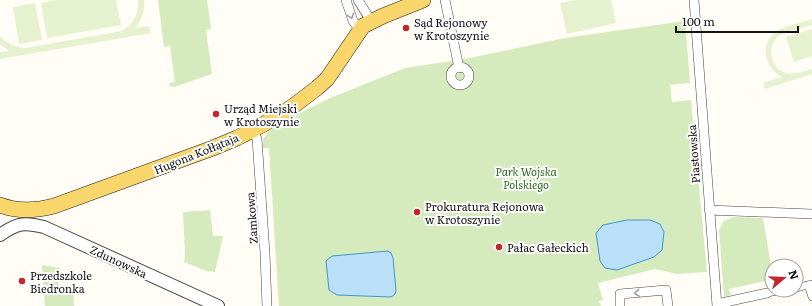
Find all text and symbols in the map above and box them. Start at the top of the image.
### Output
scale bar [676,8,798,34]
text: 100 m [682,12,715,30]
one-way arrow [347,13,355,20]
place label: Sąd Rejonowy w Krotoszynie [414,14,490,43]
marker: Sąd Rejonowy w Krotoszynie [401,23,411,33]
place label: Urząd Miejski w Krotoszynie [224,100,300,129]
marker: Urząd Miejski w Krotoszynie [211,109,221,119]
street label: Piastowska [683,124,703,184]
street label: Hugona Kołłątaja [151,129,241,177]
park label: Park Wojska Polskiego [495,163,557,192]
street label: Zamkowa [241,191,261,244]
place label: Prokuratura Rejonowa w Krotoszynie [425,198,544,227]
marker: Prokuratura Rejonowa w Krotoszynie [412,207,422,217]
place label: Pałac Gałeckich [507,239,589,255]
street label: Zdunowska [88,241,150,281]
marker: Pałac Gałeckich [494,242,504,252]
north arrow [764,258,804,298]
place label: Przedszkole Biedronka [30,267,92,296]
text: N [785,267,803,281]
marker: Przedszkole Biedronka [17,276,27,286]
one-way arrow [634,288,640,297]

